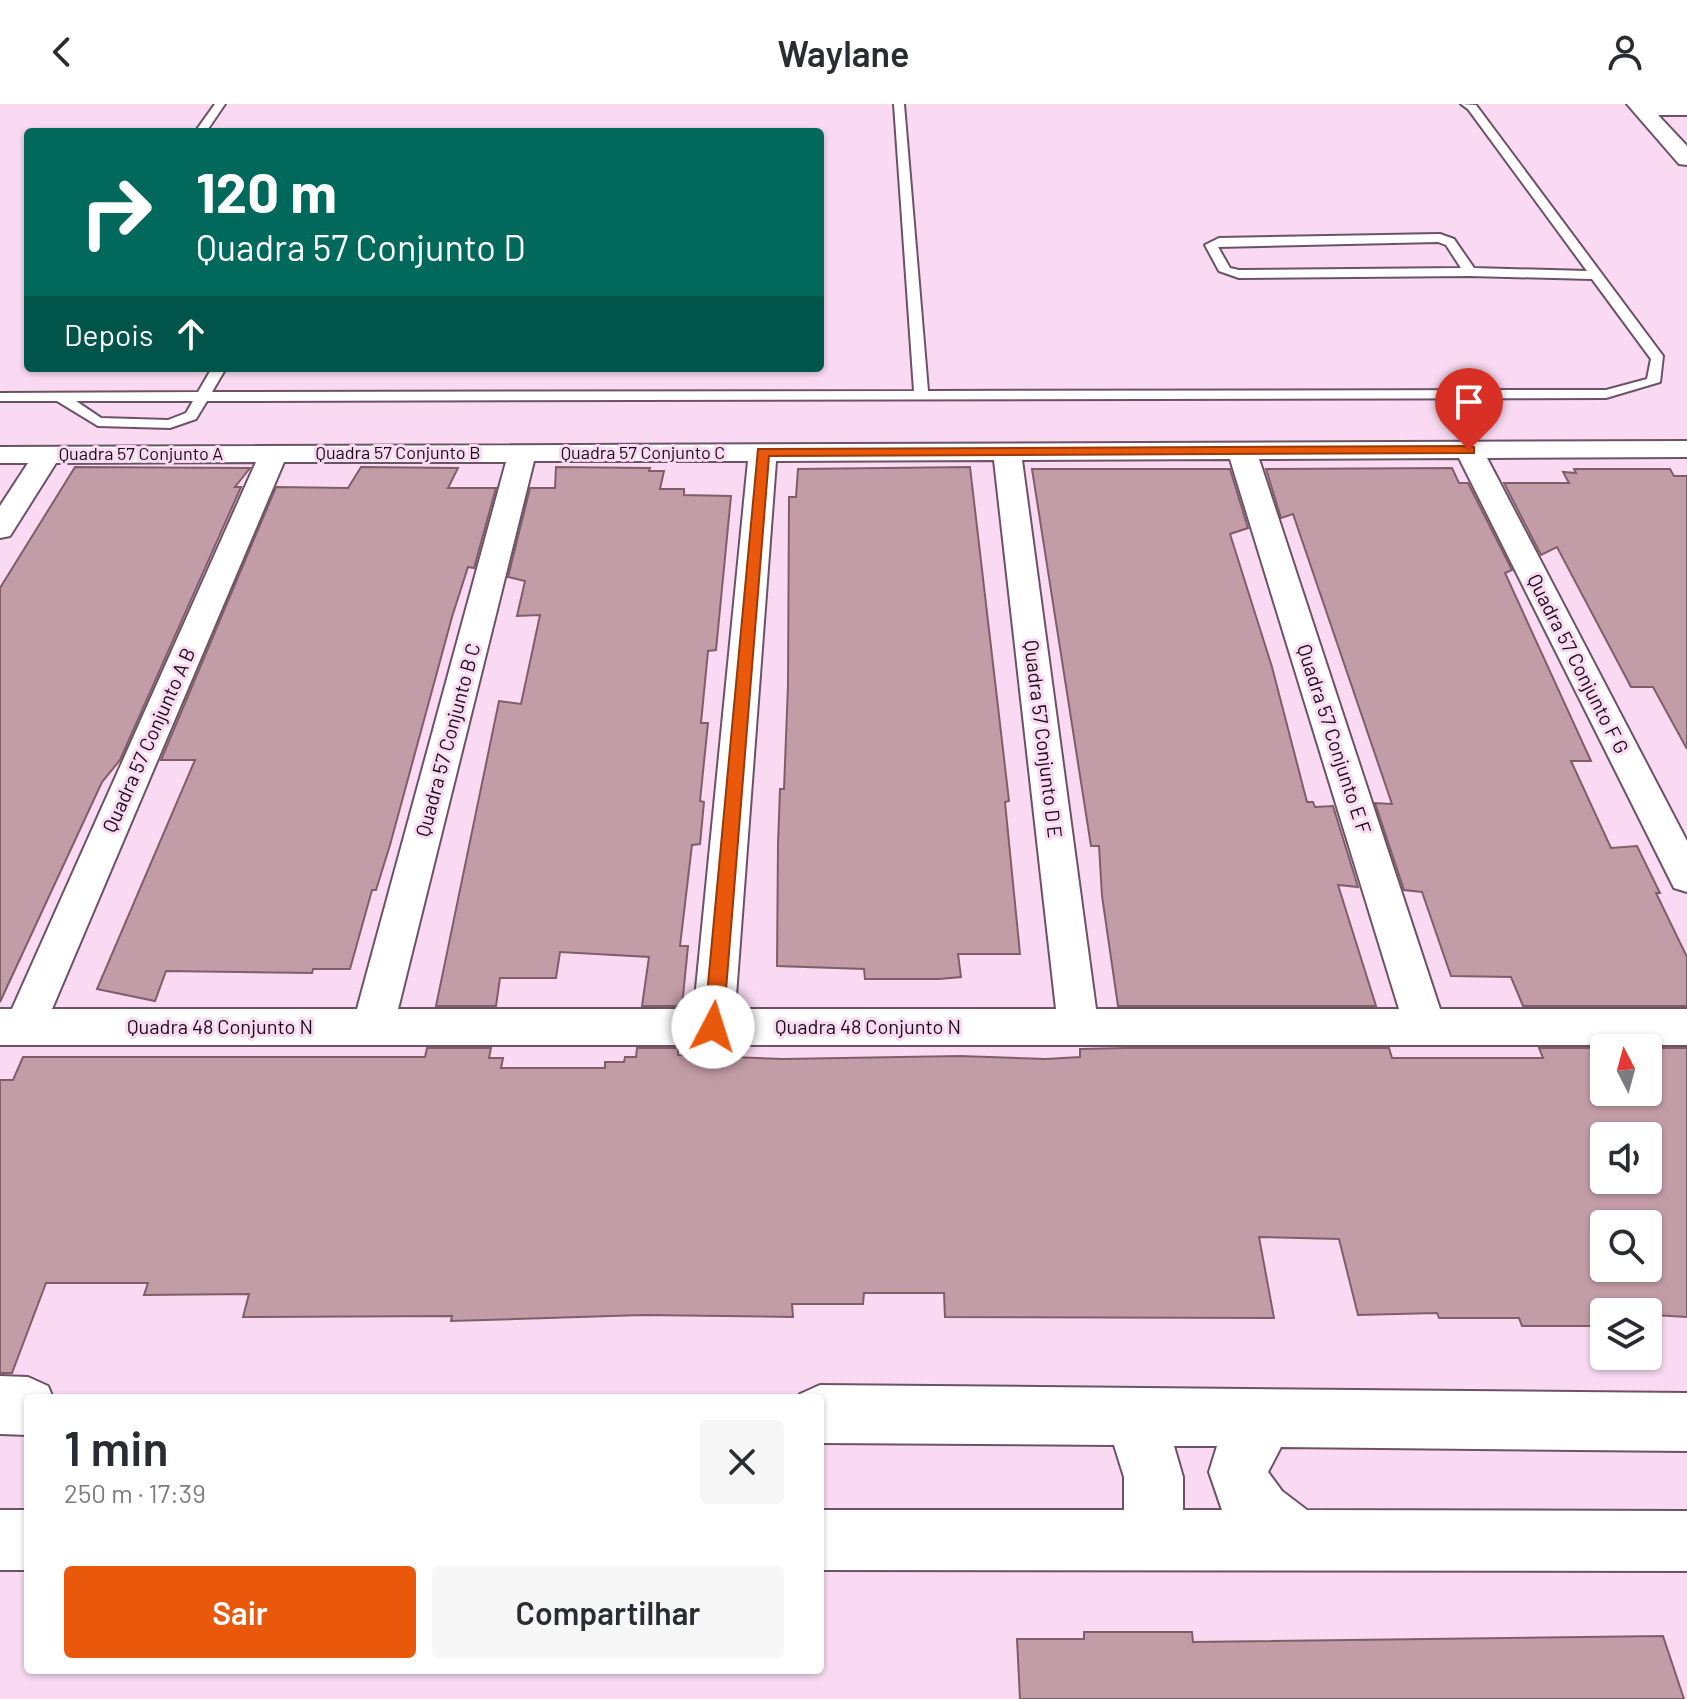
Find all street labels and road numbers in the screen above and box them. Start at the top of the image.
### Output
street label: Quadra 57 Conjunto B [316,441,480,463]
street label: Quadra 57 Conjunto C [561,441,725,463]
street label: Quadra 57 Conjunto A [59,442,223,464]
street label: Quadra 57 Conjunto F G [1523,570,1635,757]
street label: Quadra 57 Conjunto D E [1020,639,1068,839]
street label: Quadra 57 Conjunto B C [410,640,484,839]
street label: Quadra 57 Conjunto E F [1293,641,1377,837]
street label: Quadra 57 Conjunto A B [97,644,200,836]
street label: Quadra 48 Conjunto N [127,1014,313,1038]
street label: Quadra 48 Conjunto N [775,1014,961,1038]

